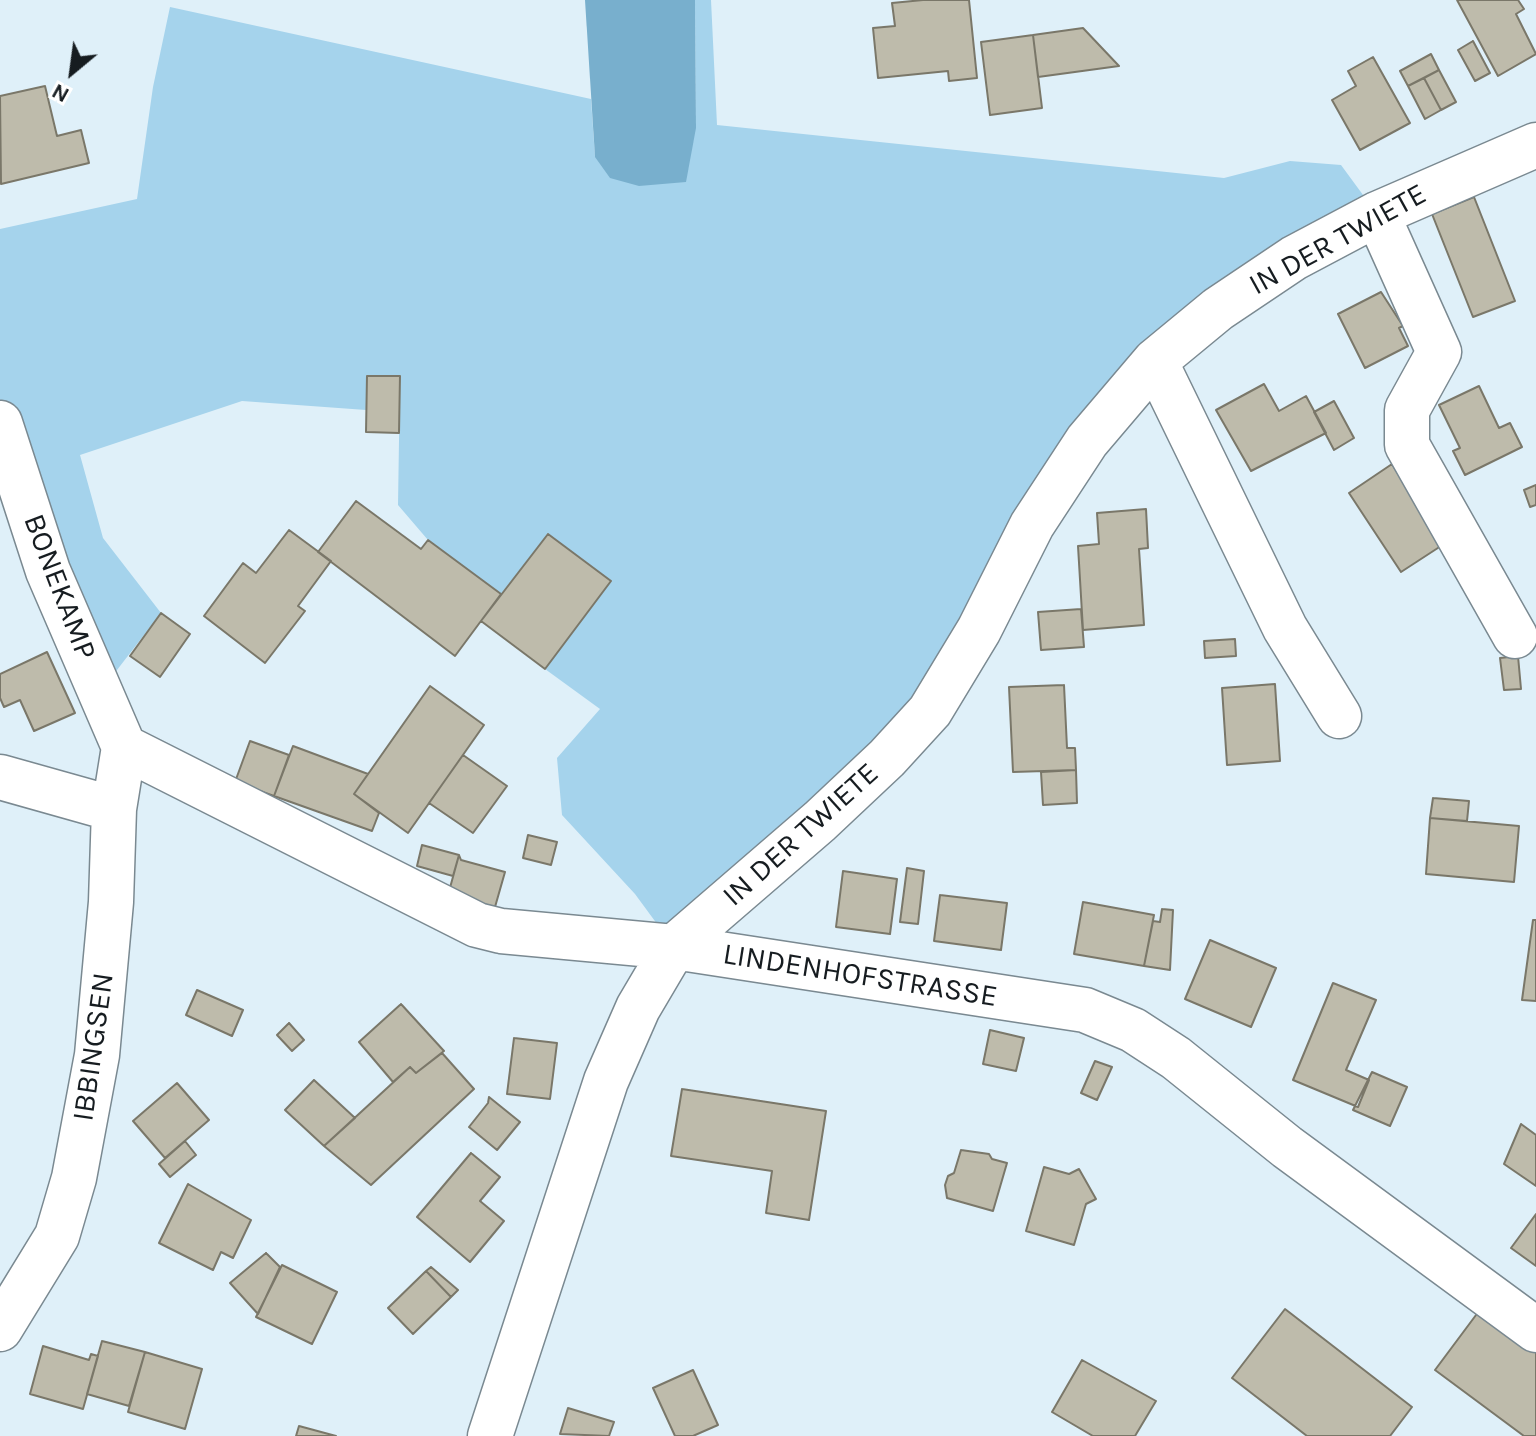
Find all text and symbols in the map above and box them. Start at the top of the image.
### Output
north arrow [32,32,112,112]
text: N [47,78,74,108]
street label: IN DER TWIETE [1243,176,1433,304]
street label: BONEKAMP [15,509,103,665]
street label: IN DER TWIETE [716,756,886,914]
street label: LINDENHOFSTRASSE [720,937,1000,1015]
street label: IBBINGSEN [66,970,122,1124]

